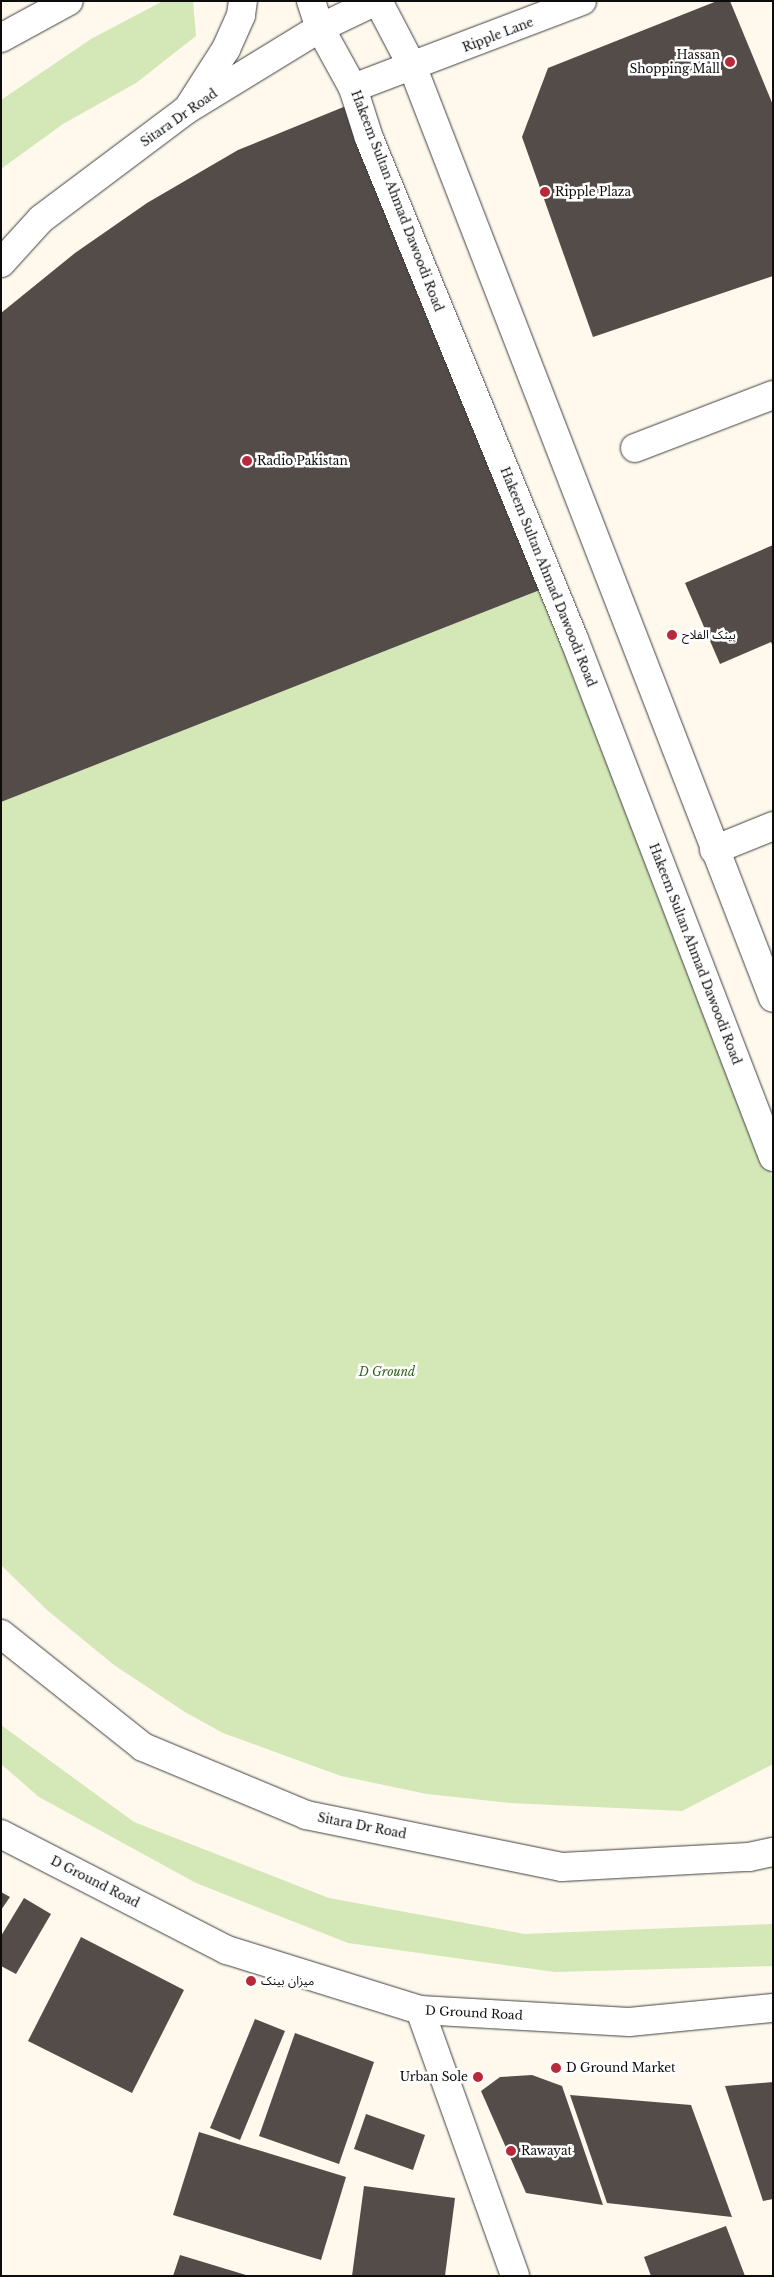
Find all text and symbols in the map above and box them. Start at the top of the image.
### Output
street label: Ripple Lane [461,15,535,55]
place label: Hassan Shopping Mall [629,48,720,76]
marker: Hassan Shopping Mall [724,56,736,68]
street label: Sitara Dr Road [138,86,220,150]
street label: Hakeem Sultan Ahmad Dawoodi Road [348,88,446,314]
place label: Ripple Plaza [555,185,631,199]
marker: Ripple Plaza [539,186,551,198]
place label: Radio Pakistan [257,454,348,468]
marker: Radio Pakistan [241,455,253,467]
street label: Hakeem Sultan Ahmad Dawoodi Road [497,465,599,689]
place label: بینک الفلاح [682,628,736,642]
marker: بینک الفلاح [666,629,678,641]
street label: Hakeem Sultan Ahmad Dawoodi Road [646,841,744,1067]
park label: D Ground [359,1365,415,1379]
street label: Sitara Dr Road [316,1810,408,1842]
street label: D Ground Road [48,1853,142,1911]
place label: میزان بینک [261,1974,314,1988]
marker: میزان بینک [245,1975,257,1987]
street label: D Ground Road [425,2003,523,2023]
place label: D Ground Market [566,2061,676,2075]
marker: D Ground Market [550,2062,562,2074]
place label: Urban Sole [400,2070,468,2084]
marker: Urban Sole [472,2071,484,2083]
place label: Rawayat [521,2144,572,2158]
marker: Rawayat [505,2145,517,2157]

